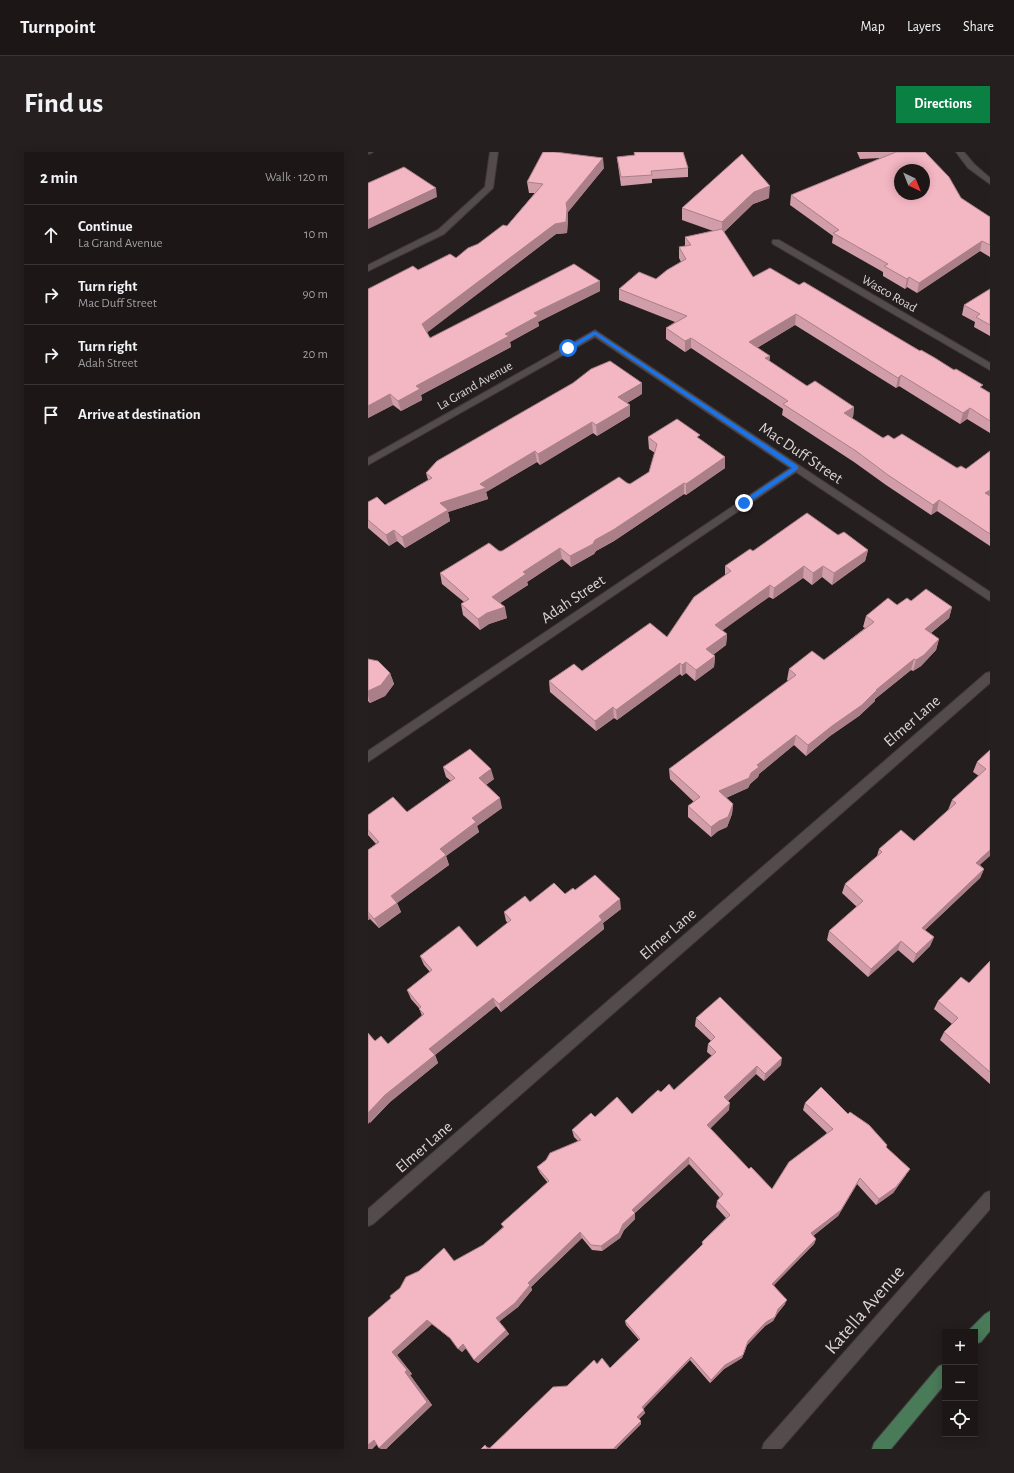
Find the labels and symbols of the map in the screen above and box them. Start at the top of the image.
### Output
north arrow [894,164,930,200]
street label: Wasco Road [859,273,919,315]
route start [559,339,577,357]
street label: La Grand Avenue [435,359,515,413]
street label: Mac Duff Street [756,419,846,487]
route end [735,494,753,512]
street label: Adah Street [538,572,608,626]
street label: Elmer Lane [881,692,943,750]
street label: Elmer Lane [637,905,699,963]
street label: Elmer Lane [393,1118,455,1176]
street label: Katella Avenue [822,1262,908,1358]

